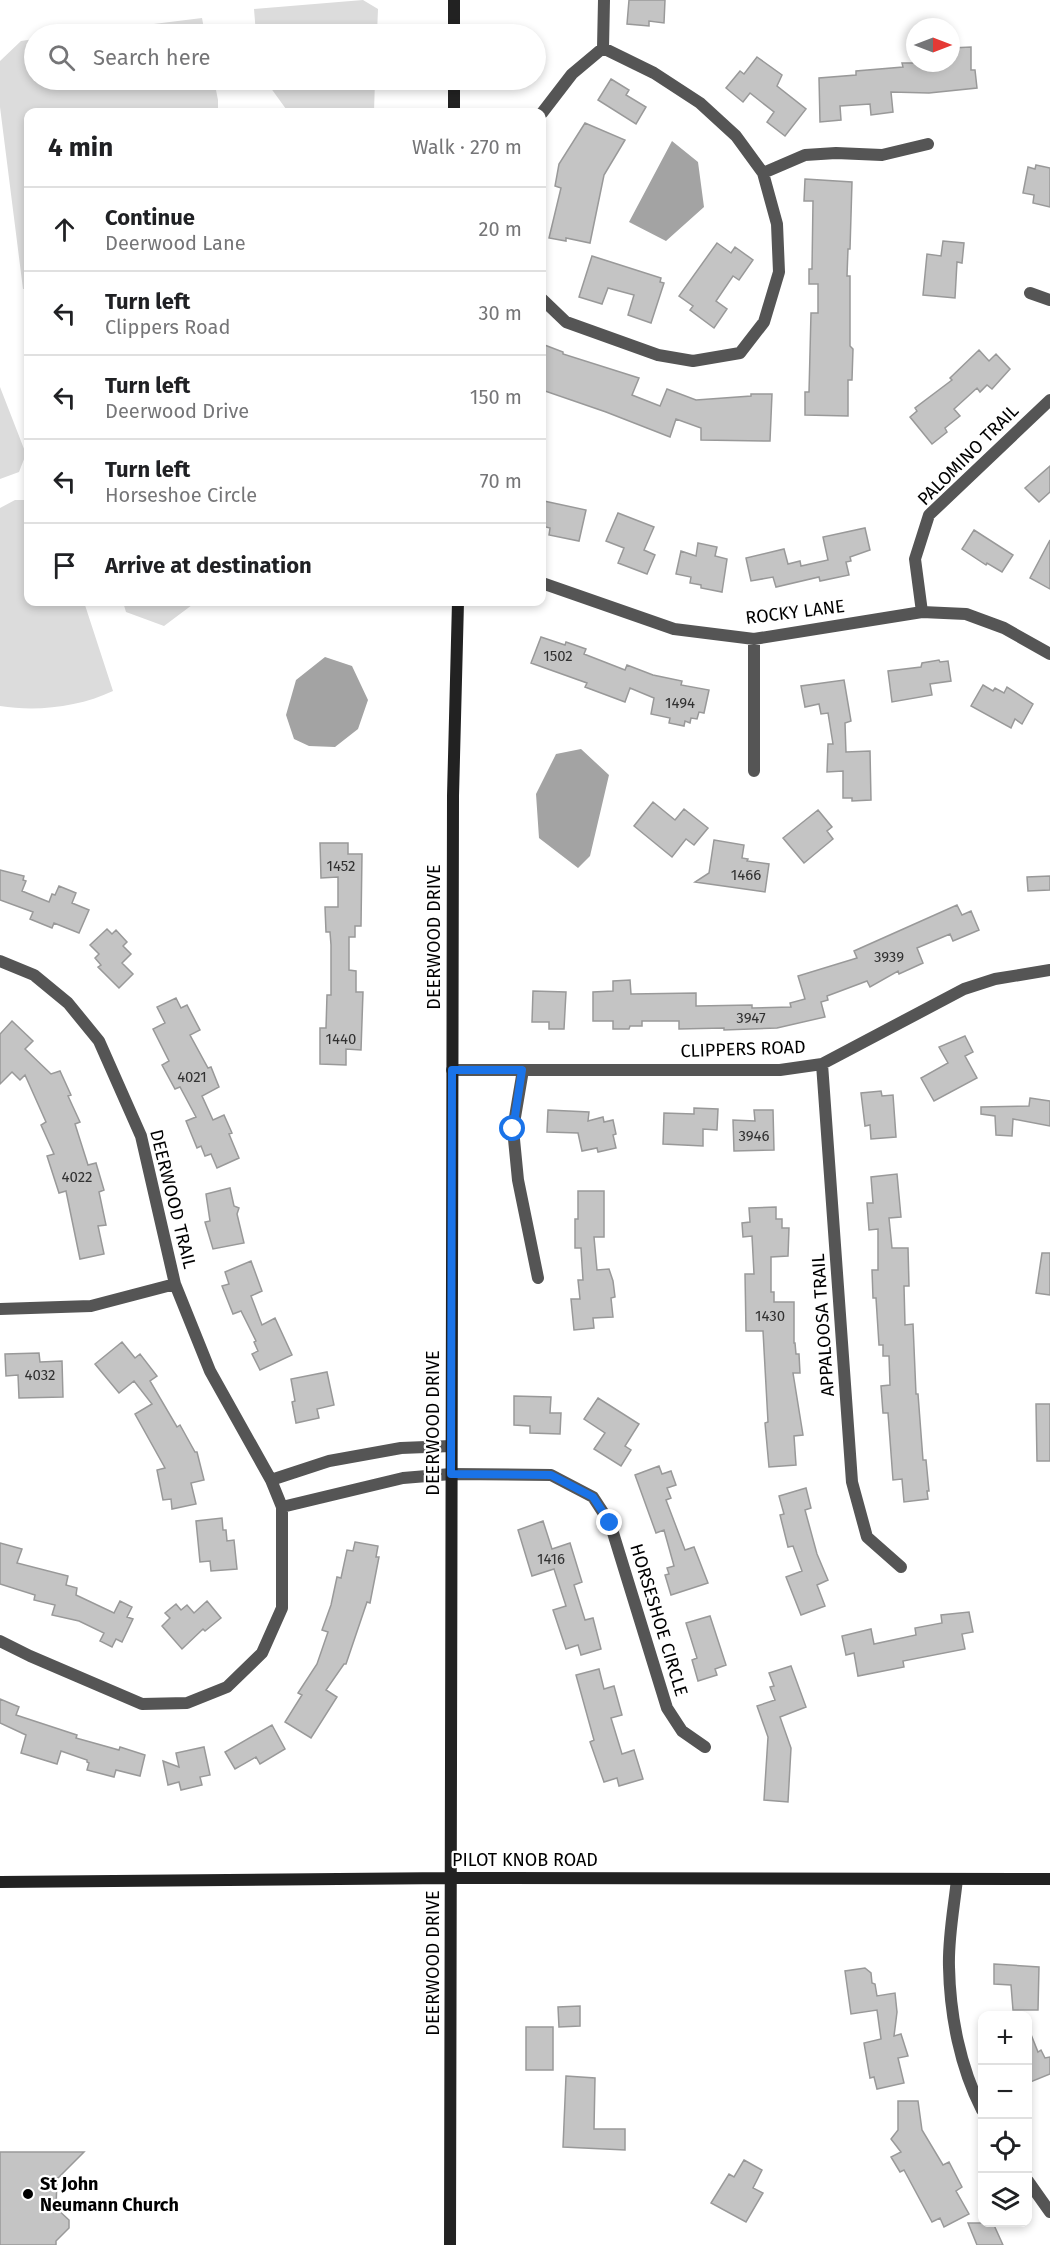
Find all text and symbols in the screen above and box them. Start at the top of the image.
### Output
north arrow [906,18,960,72]
search box [24,24,546,90]
icon: search [45,41,78,74]
text: Search here [93,44,211,71]
text: 4 min [48,132,113,163]
text: Walk · 270 m [412,135,522,159]
text: Continue [105,204,195,231]
icon: ahead [48,213,81,246]
text: 20 m [479,217,522,241]
text: Deerwood Lane [105,231,246,255]
text: Turn left [105,288,190,315]
icon: left [48,297,81,330]
text: 30 m [478,301,522,325]
text: Clippers Road [105,315,230,339]
text: Turn left [105,372,190,399]
icon: left [48,381,81,414]
text: 150 m [470,385,522,409]
text: Deerwood Drive [105,399,249,423]
street label: PALOMINO TRAIL [913,400,1023,510]
text: Turn left [105,456,190,483]
icon: left [48,465,81,498]
text: 70 m [480,469,522,493]
text: Horseshoe Circle [105,483,257,507]
icon: arrive [48,549,81,582]
text: Arrive at destination [105,552,312,579]
street label: ROCKY LANE [744,595,846,629]
house number: 1502 [543,647,573,665]
house number: 1494 [665,694,695,712]
house number: 1452 [326,857,356,875]
street label: DEERWOOD DRIVE [423,864,445,1010]
house number: 1466 [731,866,761,884]
house number: 3939 [874,948,904,966]
house number: 3947 [736,1009,766,1027]
house number: 1440 [326,1030,356,1048]
street label: CLIPPERS ROAD [680,1036,806,1062]
house number: 4021 [177,1068,207,1086]
route start [499,1115,525,1141]
street label: DEERWOOD TRAIL [145,1127,201,1271]
house number: 3946 [738,1127,770,1145]
house number: 4022 [61,1168,93,1186]
street label: APPALOOSA TRAIL [807,1253,839,1397]
house number: 1430 [755,1307,785,1325]
street label: DEERWOOD DRIVE [422,1350,444,1496]
house number: 4032 [25,1366,55,1384]
route end [596,1509,622,1535]
street label: HORSESHOE CIRCLE [625,1541,693,1699]
house number: 1416 [537,1550,565,1568]
street label: PILOT KNOB ROAD [452,1849,598,1871]
street label: DEERWOOD DRIVE [422,1890,444,2036]
map controls [978,2011,1032,2227]
button: + [978,2011,1032,2065]
button: − [978,2065,1032,2119]
button: locate [978,2119,1032,2173]
place label: St John Neumann Church [40,2173,179,2216]
button: layers [978,2173,1032,2227]
marker: St John Neumann Church [21,2187,35,2201]

